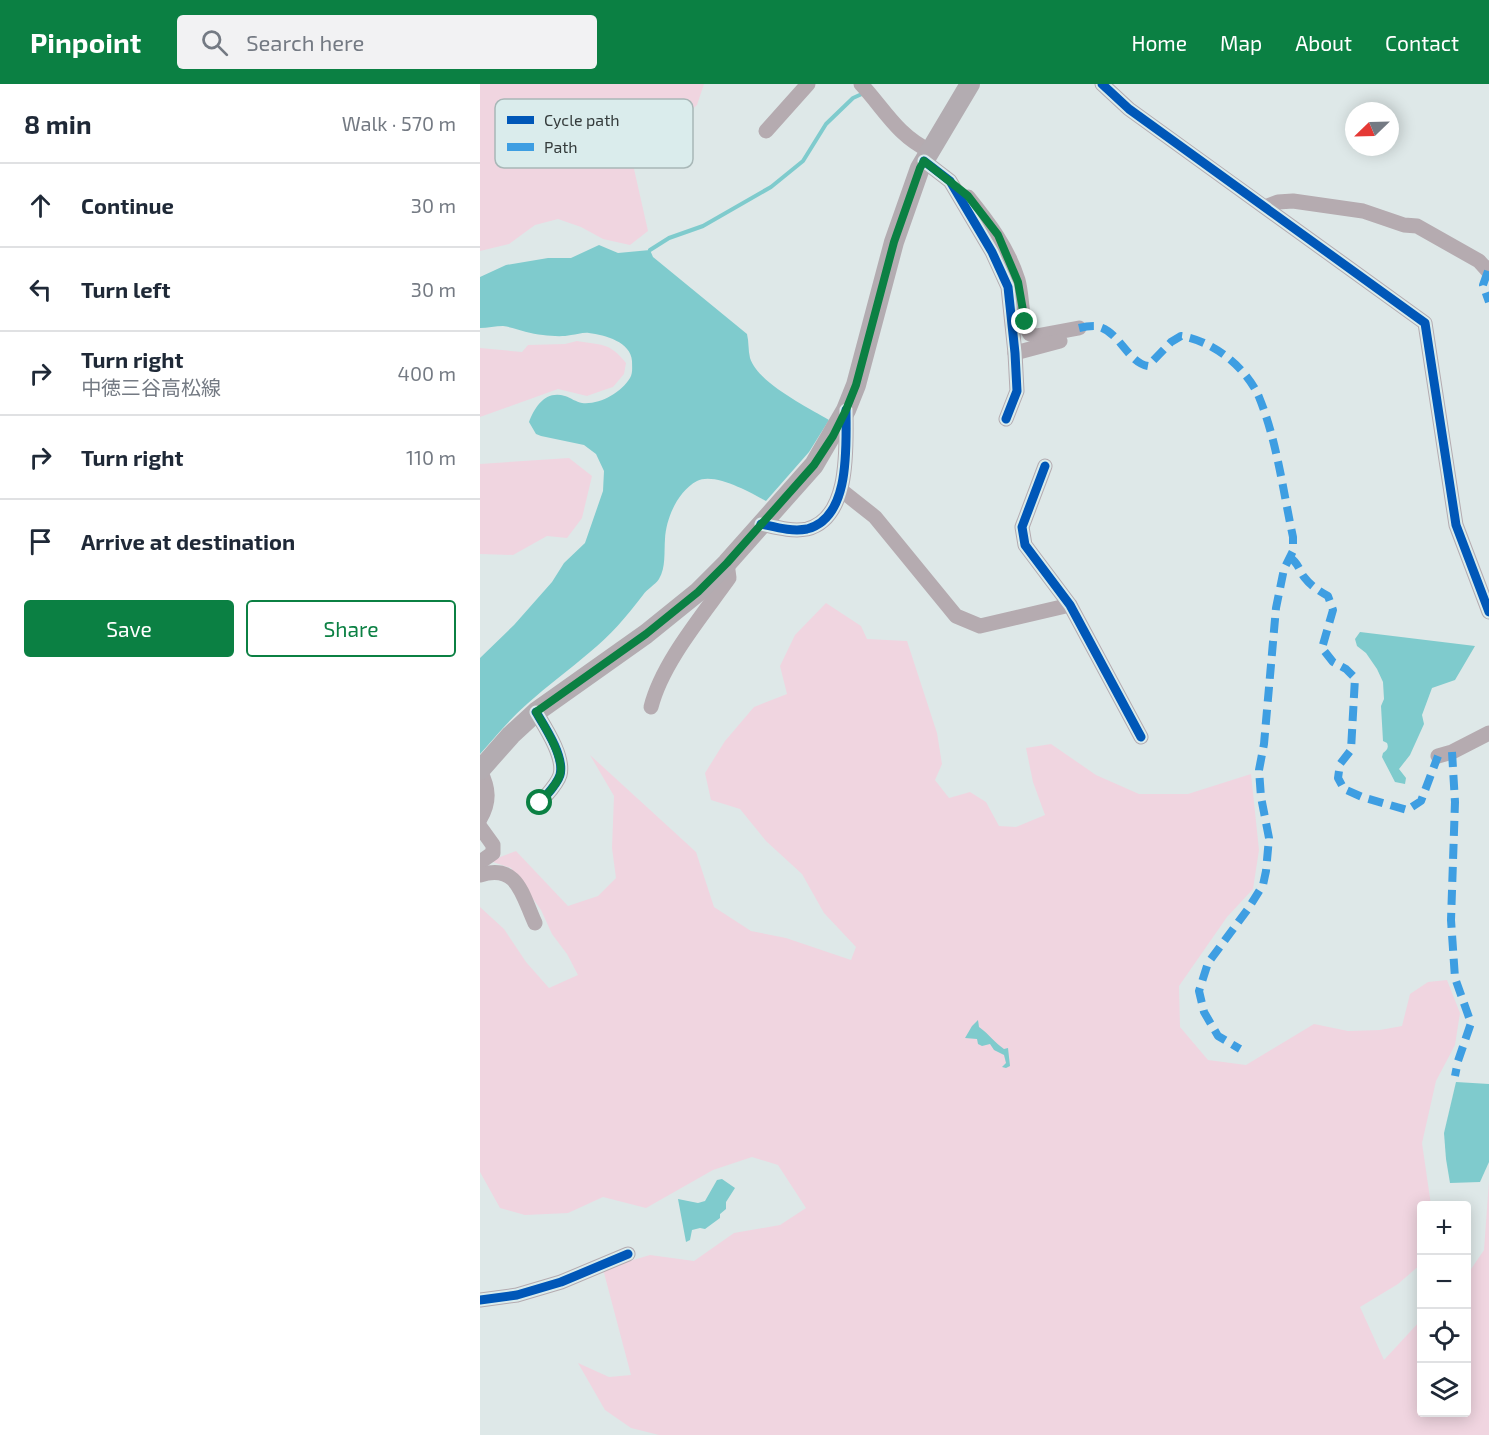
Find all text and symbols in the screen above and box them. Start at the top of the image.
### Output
search box [177,15,597,69]
text: Pinpoint [30,25,141,59]
icon: search [198,26,231,59]
text: Search here [246,29,364,55]
text: Home [1131,30,1187,55]
text: Map [1220,30,1262,55]
text: About [1295,30,1352,55]
text: Contact [1385,30,1459,55]
legend [495,99,693,168]
north arrow [1345,102,1399,156]
text: 8 min [24,108,92,139]
text: Cycle path [544,110,620,129]
text: Walk · 570 m [342,111,456,135]
text: Path [544,137,578,156]
icon: ahead [24,189,57,222]
text: Continue [81,192,174,218]
text: 30 m [411,193,456,217]
icon: left [24,273,57,306]
text: Turn left [81,276,170,302]
text: 30 m [411,277,456,301]
route end [1011,308,1037,334]
text: Turn right [81,346,183,372]
icon: right [24,357,57,390]
text: 400 m [398,361,456,385]
text: 中徳三谷高松線 [81,375,221,399]
icon: right [24,441,57,474]
text: Turn right [81,444,183,470]
text: 110 m [406,445,456,469]
icon: arrive [24,525,57,558]
text: Arrive at destination [81,528,295,554]
button: Save [24,600,234,657]
button: Share [246,600,456,657]
route start [526,789,552,815]
map controls [1417,1201,1471,1417]
button: + [1417,1201,1471,1255]
button: − [1417,1255,1471,1309]
button: locate [1417,1309,1471,1363]
button: layers [1417,1363,1471,1417]

